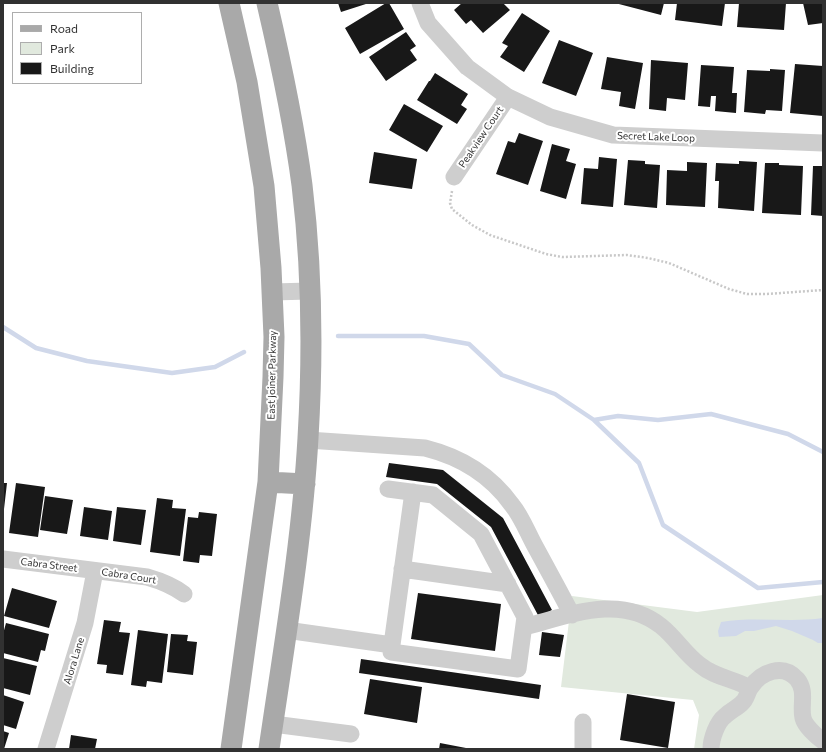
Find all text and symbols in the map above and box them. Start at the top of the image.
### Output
legend [12,12,142,84]
text: Road [50,21,78,35]
text: Park [50,41,75,55]
text: Building [50,61,94,75]
street label: Peakview Court [456,104,506,170]
street label: Secret Lake Loop [617,130,695,144]
street label: East Joiner Parkway [265,330,279,420]
street label: Cabra Street [20,556,78,574]
street label: Cabra Court [101,566,157,586]
street label: Alora Lane [61,636,87,686]

